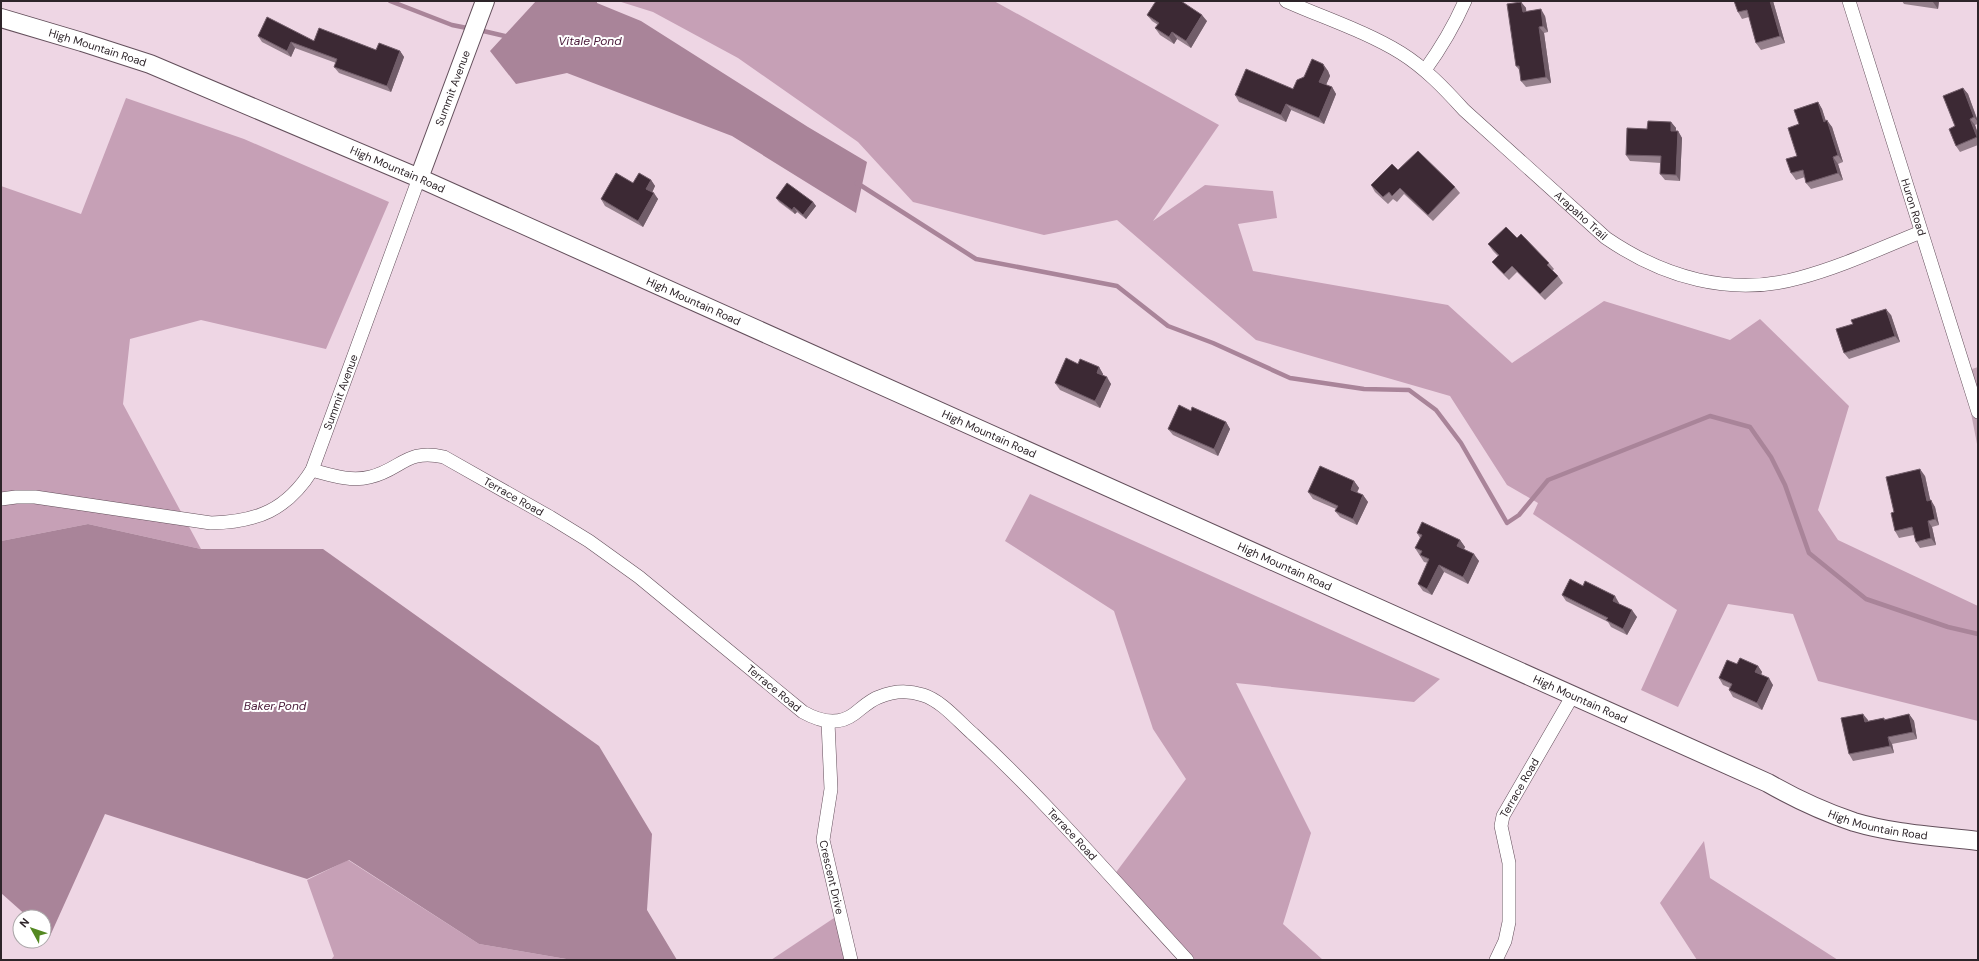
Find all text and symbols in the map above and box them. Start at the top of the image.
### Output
street label: High Mountain Road [47,26,148,69]
water label: Vitale Pond [558,33,622,49]
street label: Summit Avenue [432,48,473,128]
street label: High Mountain Road [348,143,447,196]
street label: Huron Road [1898,177,1929,237]
street label: Arapaho Trail [1551,188,1610,243]
street label: High Mountain Road [644,274,743,328]
street label: Summit Avenue [320,352,361,432]
street label: High Mountain Road [940,406,1039,461]
street label: Terrace Road [481,474,546,519]
street label: High Mountain Road [1235,539,1334,594]
street label: Terrace Road [744,661,804,715]
street label: High Mountain Road [1531,672,1630,726]
water label: Baker Pond [244,698,307,714]
street label: Terrace Road [1497,755,1542,820]
street label: Terrace Road [1044,805,1100,863]
street label: High Mountain Road [1826,806,1928,843]
street label: Crescent Drive [816,839,847,916]
north arrow [12,909,52,949]
text: N [16,915,32,930]

